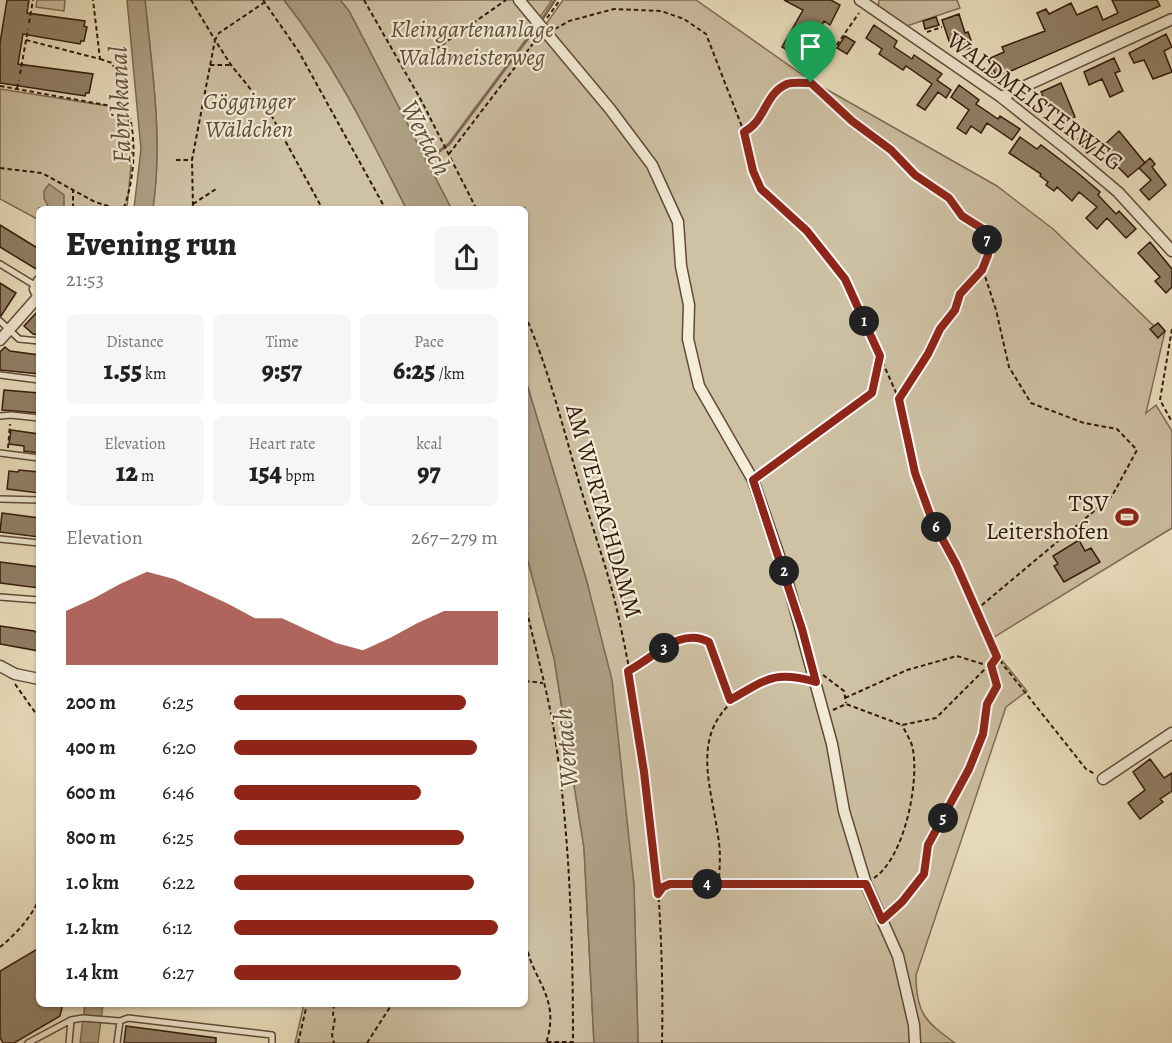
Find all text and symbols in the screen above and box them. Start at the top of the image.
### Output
park label: Kleingartenanlage Waldmeisterweg [390,13,554,73]
pin [785,21,836,83]
street label: WALDMEISTERWEG [939,23,1130,178]
icon: arrive [794,30,827,63]
water label: Fabrikkanal [100,45,140,164]
park label: Gögginger Wäldchen [203,85,296,145]
water label: Wertach [392,94,460,182]
text: Evening run [66,221,237,266]
pin: 7 [972,225,1002,255]
button: share [435,226,498,289]
text: 7 [984,229,990,251]
text: 21:53 [66,266,104,293]
pin: 1 [849,306,879,336]
text: 1 [861,310,867,332]
text: Distance [106,331,164,353]
text: Time [265,331,299,353]
text: Pace [414,331,444,353]
text: 1.55 [104,353,142,388]
text: 9:57 [262,353,302,388]
text: 6:25 [393,353,435,388]
text: km [142,363,166,385]
text: /km [435,363,465,385]
street label: AM WERTACHDAMM [558,399,650,622]
text: Elevation [104,433,166,455]
text: Heart rate [249,433,315,455]
text: kcal [416,433,442,455]
text: 12 [116,455,138,490]
text: 154 [249,455,282,490]
text: 97 [417,455,441,490]
text: m [138,465,154,487]
text: bpm [282,465,315,487]
place label: TSV Leitershofen [986,487,1109,547]
sports icon: TSV Leitershofen [1114,504,1140,530]
pin: 6 [921,512,951,542]
text: 6 [932,516,940,538]
text: Elevation [66,524,143,551]
text: 267–279 m [411,524,498,551]
pin: 2 [769,556,799,586]
text: 2 [780,560,788,582]
pin: 3 [649,633,679,663]
text: 3 [661,637,667,659]
text: 200 m [66,689,116,716]
text: 6:25 [162,689,194,716]
water label: Wertach [545,706,587,790]
text: 400 m [66,734,116,761]
text: 6:20 [162,734,196,761]
text: 600 m [66,779,116,806]
text: 6:46 [162,779,194,806]
pin: 5 [928,803,958,833]
text: 5 [940,807,946,829]
text: 800 m [66,824,116,851]
text: 6:25 [162,824,194,851]
text: 1.0 km [66,869,119,896]
text: 6:22 [162,869,195,896]
pin: 4 [692,869,722,899]
text: 4 [703,873,711,895]
text: 1.2 km [66,914,119,941]
text: 6:12 [162,914,192,941]
text: 1.4 km [66,959,119,986]
text: 6:27 [162,959,194,986]

